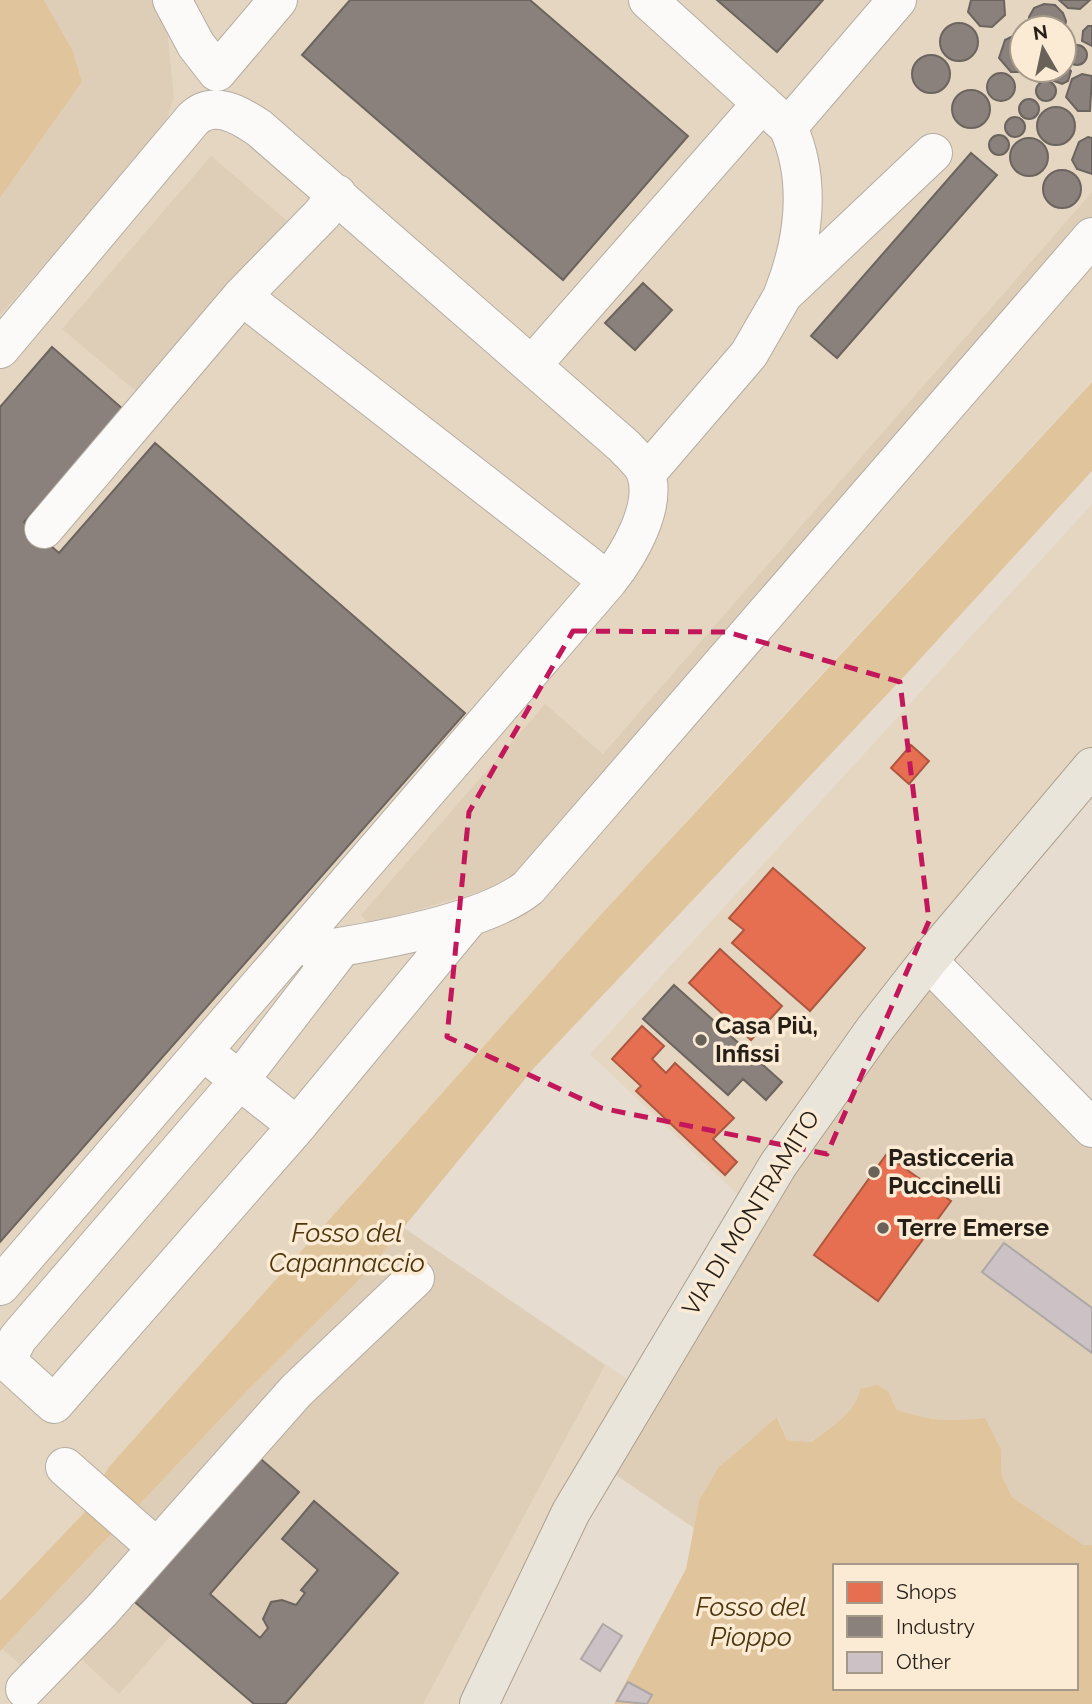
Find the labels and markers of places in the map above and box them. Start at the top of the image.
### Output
place label: Casa Più, Infissi [715,1011,818,1068]
marker: Casa Più, Infissi [693,1032,709,1048]
place label: Pasticceria Puccinelli [888,1143,1014,1200]
marker: Pasticceria Puccinelli [866,1164,882,1180]
place label: Terre Emerse [897,1213,1049,1242]
marker: Terre Emerse [875,1220,891,1236]

